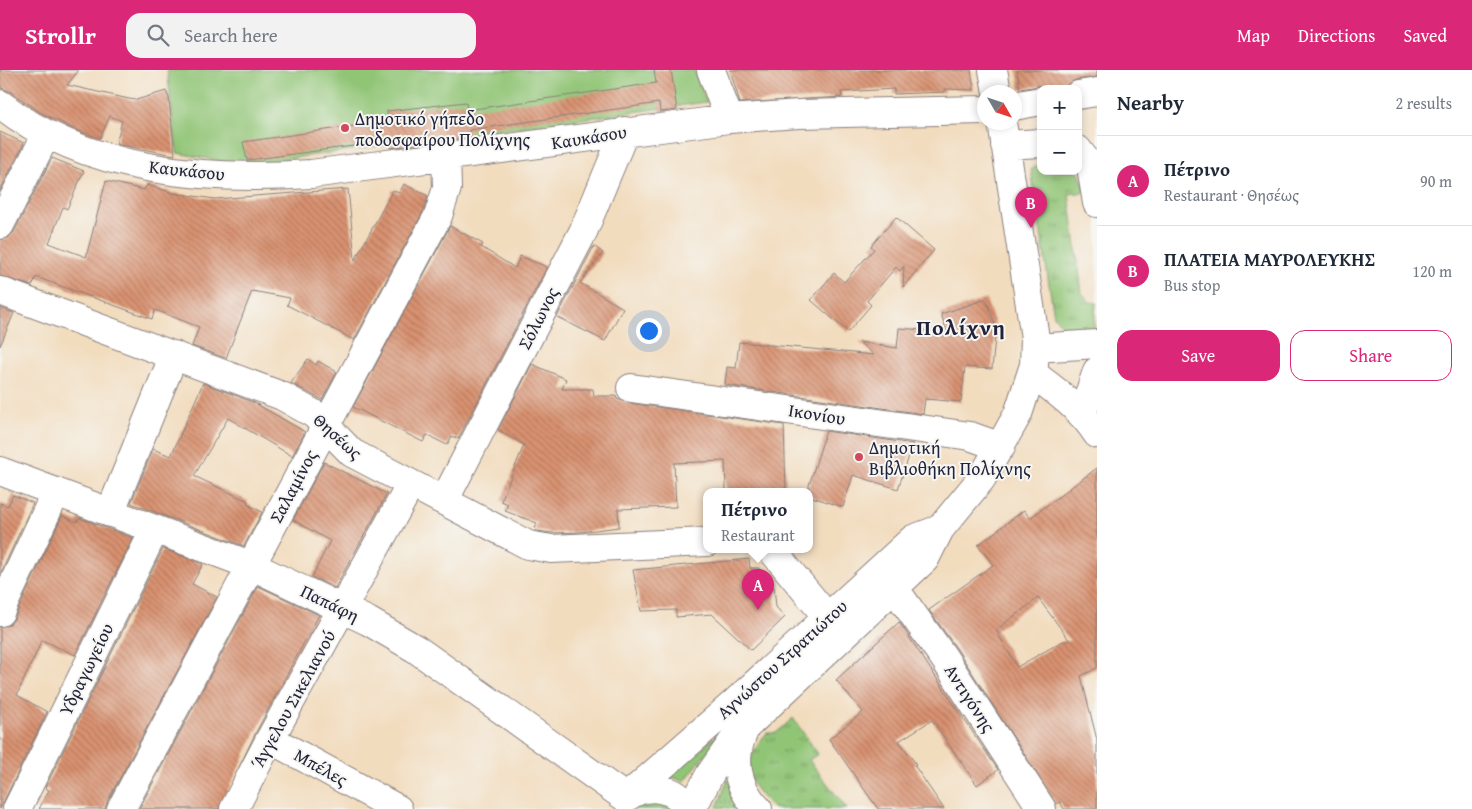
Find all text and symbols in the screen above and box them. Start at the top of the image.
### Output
search box [126,13,476,58]
text: Strollr [25,18,96,53]
icon: search [144,21,172,49]
text: Search here [184,21,278,49]
text: Map [1237,22,1270,49]
text: Directions [1298,22,1375,49]
text: Saved [1403,22,1447,49]
north arrow [977,85,1022,130]
map controls [1037,85,1082,175]
button: + [1037,85,1082,130]
text: Nearby [1117,87,1184,118]
text: 2 results [1395,91,1452,115]
place label: Δημοτικό γήπεδο ποδοσφαίρου Πολίχνης [355,105,531,153]
street label: Καυκάσου [549,118,629,156]
marker: Δημοτικό γήπεδο ποδοσφαίρου Πολίχνης [339,122,351,134]
button: − [1037,130,1082,175]
street label: Καυκάσου [148,153,226,187]
text: Πέτρινο [1164,155,1230,183]
text: A [1128,169,1138,193]
text: 90 m [1420,169,1452,193]
text: Restaurant · Θησέως [1164,183,1299,207]
pin: B [1015,187,1047,228]
text: ΠΛΑΤΕΙΑ ΜΑΥΡΟΛΕΥΚΗΣ [1164,245,1375,273]
text: B [1128,259,1138,283]
text: 120 m [1412,259,1452,283]
text: Bus stop [1164,273,1220,297]
street label: Σόλωνος [511,282,565,354]
district label: Πολίχνη [916,311,1006,343]
your location [636,318,662,344]
button: Save [1117,330,1280,381]
button: Share [1290,330,1452,381]
street label: Ικονίου [787,396,847,432]
street label: Θησέως [307,407,369,466]
place label: Δημοτική Βιβλιοθήκη Πολίχνης [869,434,1031,482]
street label: Σαλαμίνος [262,444,324,528]
marker: Δημοτική Βιβλιοθήκη Πολίχνης [853,451,865,463]
popup [703,488,813,553]
text: Πέτρινο [721,495,787,523]
text: Restaurant [721,523,795,547]
pin: A [742,569,774,610]
street label: Παπάφη [296,577,364,629]
street label: Αγνώστου Στρατιώτου [711,593,853,725]
street label: Υδραγωγείου [52,618,120,721]
street label: Άγγελου Σικελιανού [244,625,342,773]
street label: Αντιγόνης [938,659,1002,738]
street label: Μπέλες [289,741,353,793]

